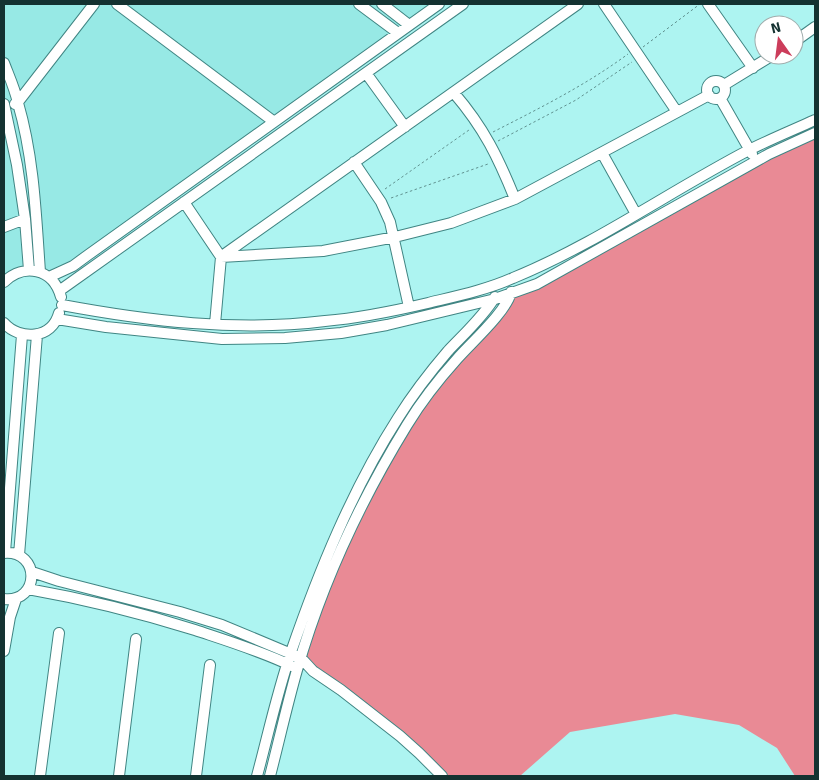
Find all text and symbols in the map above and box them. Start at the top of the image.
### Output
north arrow [754,15,804,65]
text: N [769,18,783,37]

